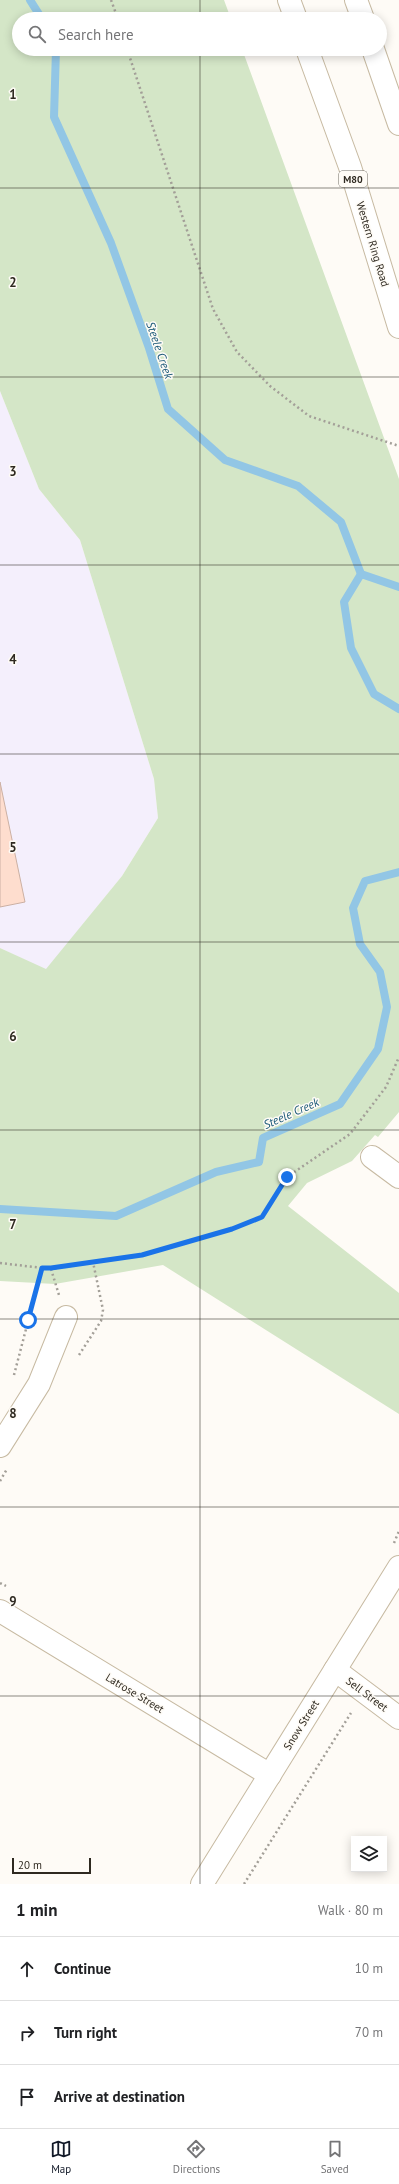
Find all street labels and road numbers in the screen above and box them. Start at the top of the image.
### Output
road number: M80 [339,171,367,187]
street label: Western Ring Road [353,200,393,288]
street label: Latrose Street [103,1670,167,1716]
street label: Sell Street [343,1674,391,1714]
street label: Snow Street [280,1697,322,1753]

